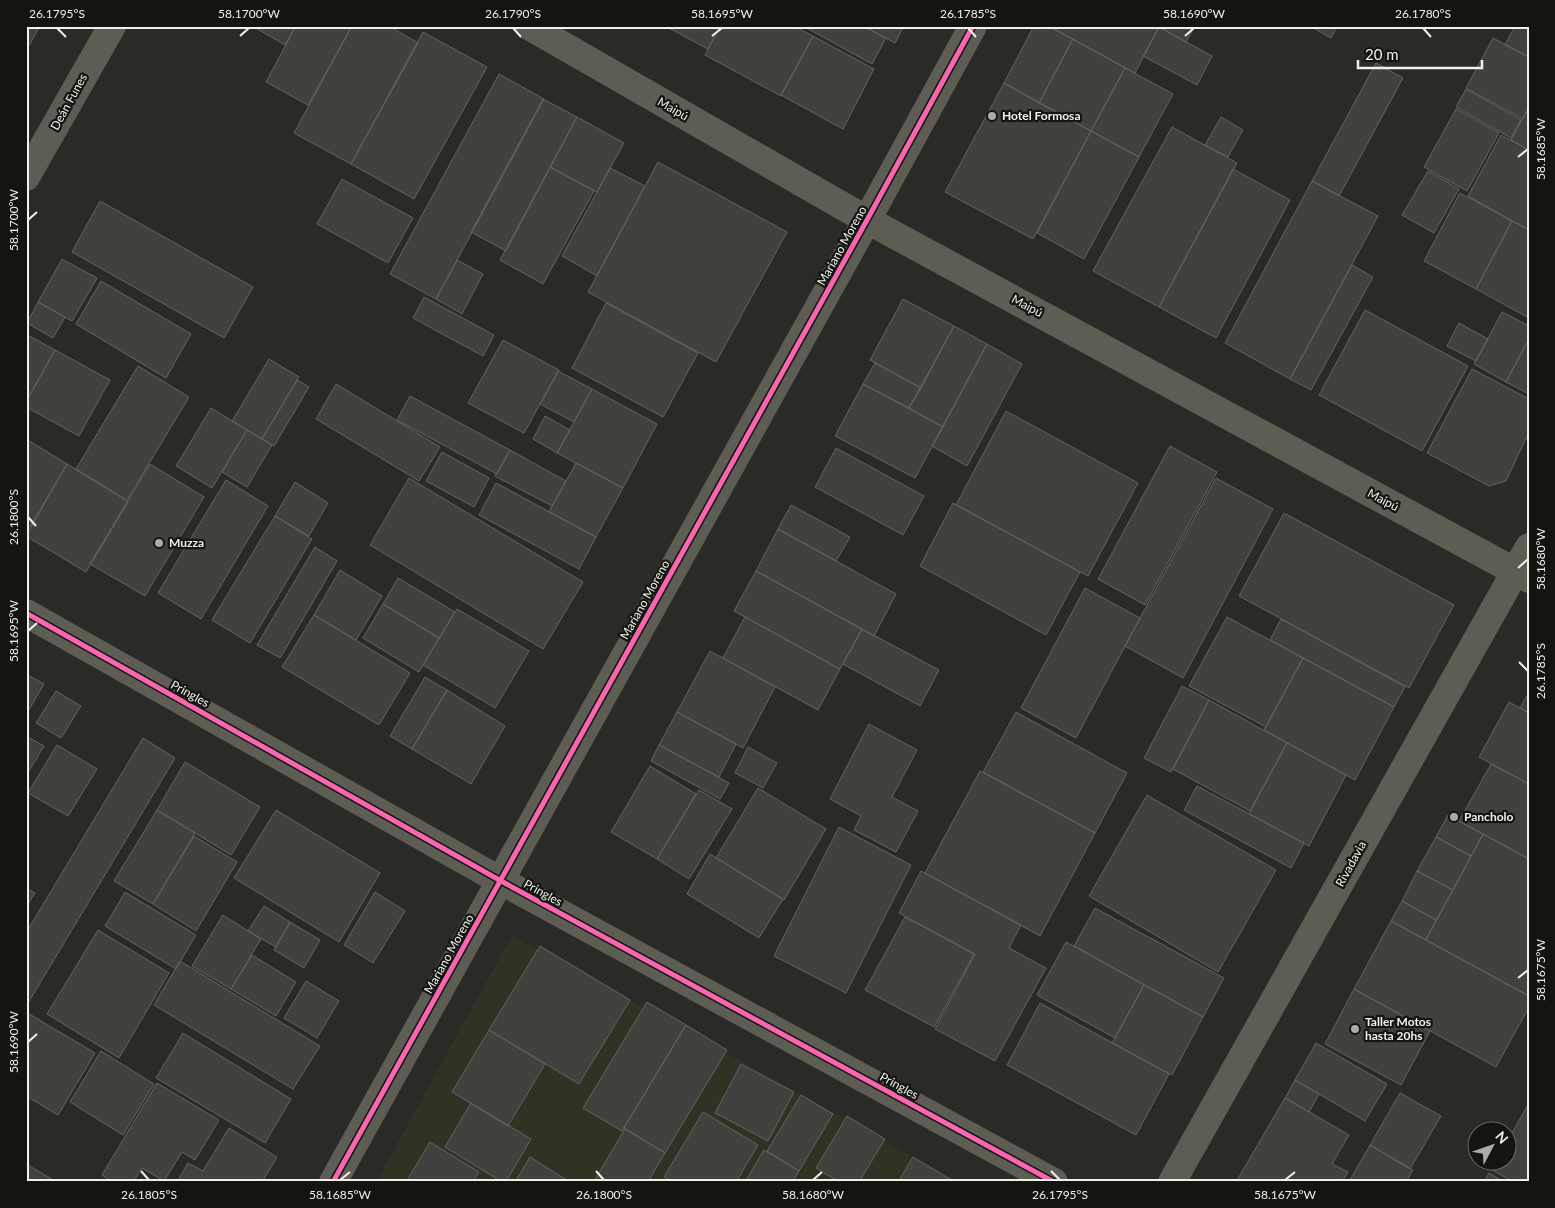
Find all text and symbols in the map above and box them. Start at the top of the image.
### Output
text: 26.1795°S [29,6,85,21]
text: 58.1700°W [218,6,281,21]
text: 26.1790°S [485,6,541,21]
text: 58.1695°W [691,6,754,21]
text: 26.1785°S [940,6,996,21]
text: 58.1690°W [1163,6,1226,21]
text: 26.1780°S [1395,6,1451,21]
scale bar [1358,38,1481,70]
text: 20 m [1365,45,1399,63]
street label: Deán Funes [47,71,90,133]
street label: Maipú [655,94,691,123]
place label: Hotel Formosa [1002,108,1081,123]
marker: Hotel Formosa [986,110,998,122]
text: 58.1685°W [1533,117,1548,180]
text: 58.1700°W [6,188,21,251]
street label: Mariano Moreno [814,203,870,288]
street label: Maipú [1009,291,1045,320]
street label: Maipú [1365,485,1401,514]
text: 26.1800°S [6,489,21,545]
text: 58.1680°W [1533,527,1548,590]
place label: Muzza [169,535,204,550]
marker: Muzza [153,537,165,549]
street label: Mariano Moreno [617,557,673,642]
text: 58.1695°W [6,599,21,662]
text: 26.1785°S [1533,643,1548,699]
street label: Pringles [168,677,212,710]
place label: Pancholo [1464,809,1514,824]
marker: Pancholo [1448,811,1460,823]
street label: Rivadavia [1332,838,1369,889]
street label: Pringles [521,876,565,909]
street label: Mariano Moreno [421,911,477,996]
text: 58.1675°W [1533,938,1548,1001]
text: 58.1690°W [6,1010,21,1073]
place label: Taller Motos hasta 20hs [1365,1014,1431,1043]
marker: Taller Motos hasta 20hs [1349,1023,1361,1035]
street label: Pringles [877,1069,921,1102]
north arrow [1468,1120,1518,1170]
text: N [1492,1127,1512,1147]
text: 26.1805°S [121,1187,177,1202]
text: 58.1685°W [309,1187,372,1202]
text: 26.1800°S [576,1187,632,1202]
text: 58.1680°W [782,1187,845,1202]
text: 26.1795°S [1032,1187,1088,1202]
text: 58.1675°W [1254,1187,1317,1202]

